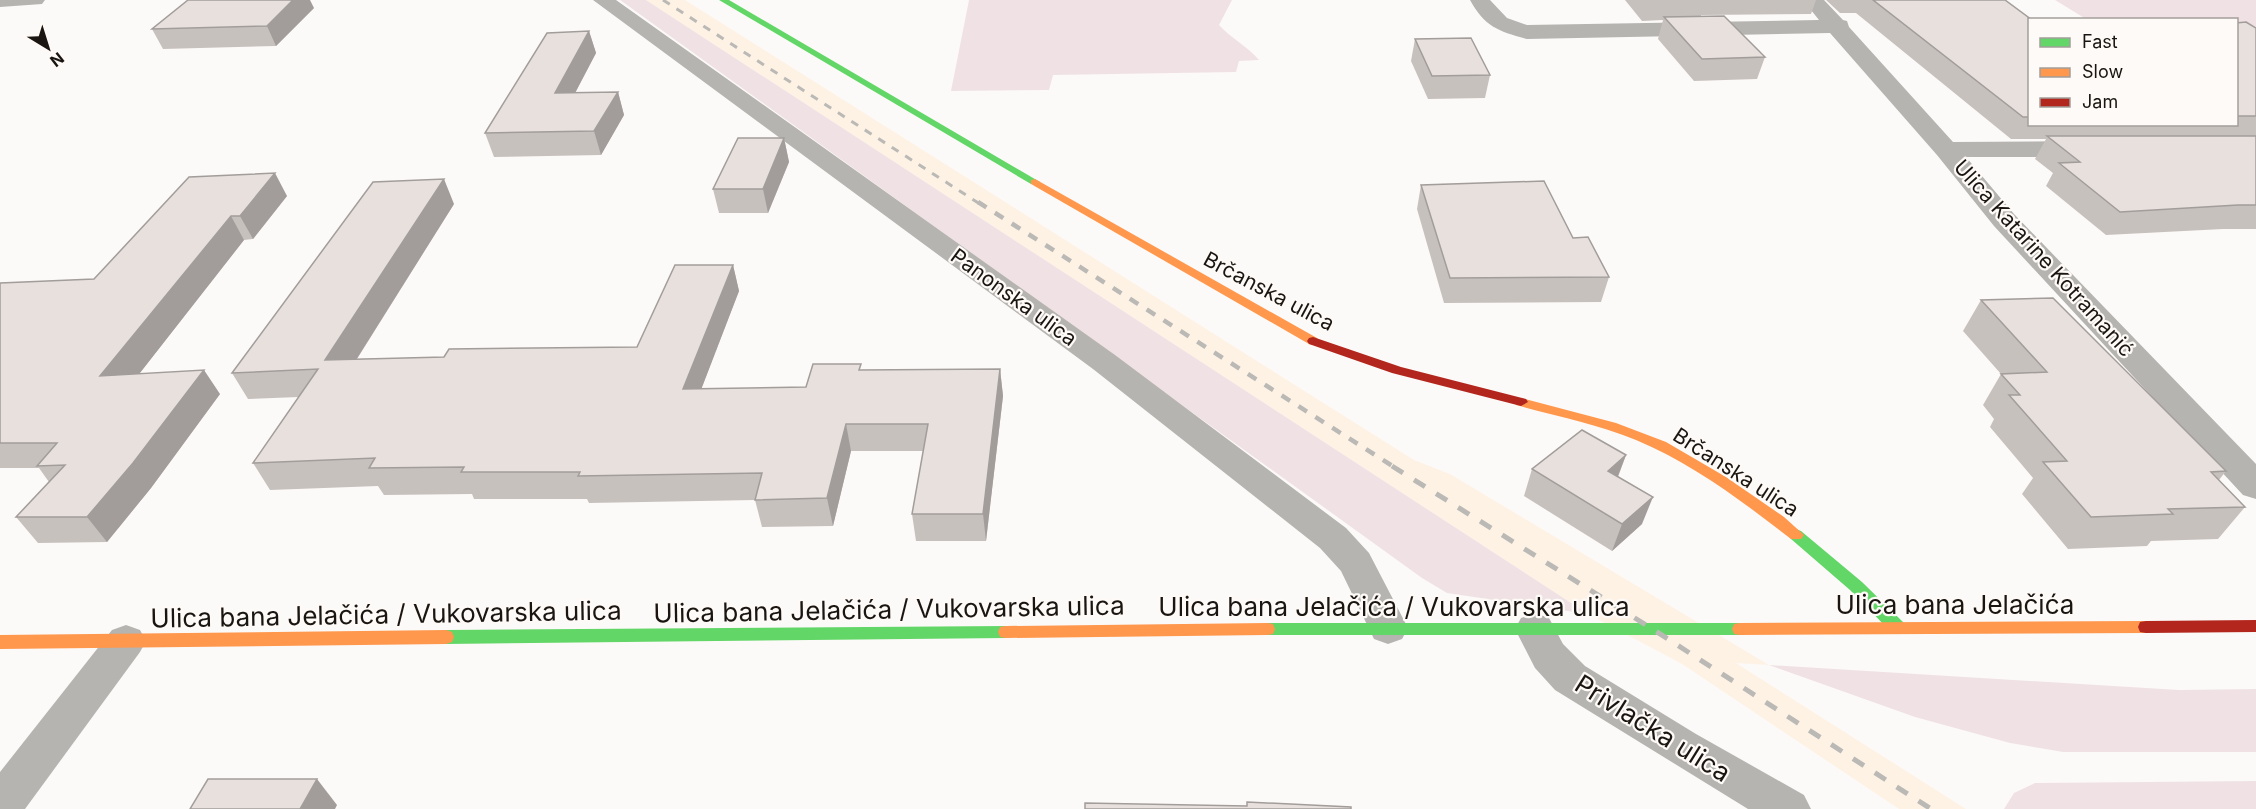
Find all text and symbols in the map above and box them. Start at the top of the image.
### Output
north arrow [18,18,78,78]
legend [2028,18,2238,126]
text: Fast [2082,31,2118,52]
text: N [46,48,68,71]
text: Slow [2082,61,2123,82]
text: Jam [2082,91,2118,112]
street label: Ulica Katarine Kotramanić [1949,154,2139,362]
street label: Panonska ulica [946,243,1082,351]
street label: Brčanska ulica [1199,246,1339,336]
street label: Brčanska ulica [1669,422,1803,522]
street label: Ulica bana Jelačića / Vukovarska ulica [653,589,1125,629]
street label: Ulica bana Jelačića [1836,589,2074,620]
street label: Ulica bana Jelačića / Vukovarska ulica [1158,591,1630,622]
street label: Ulica bana Jelačića / Vukovarska ulica [150,594,622,634]
street label: Privlačka ulica [1570,668,1736,788]

